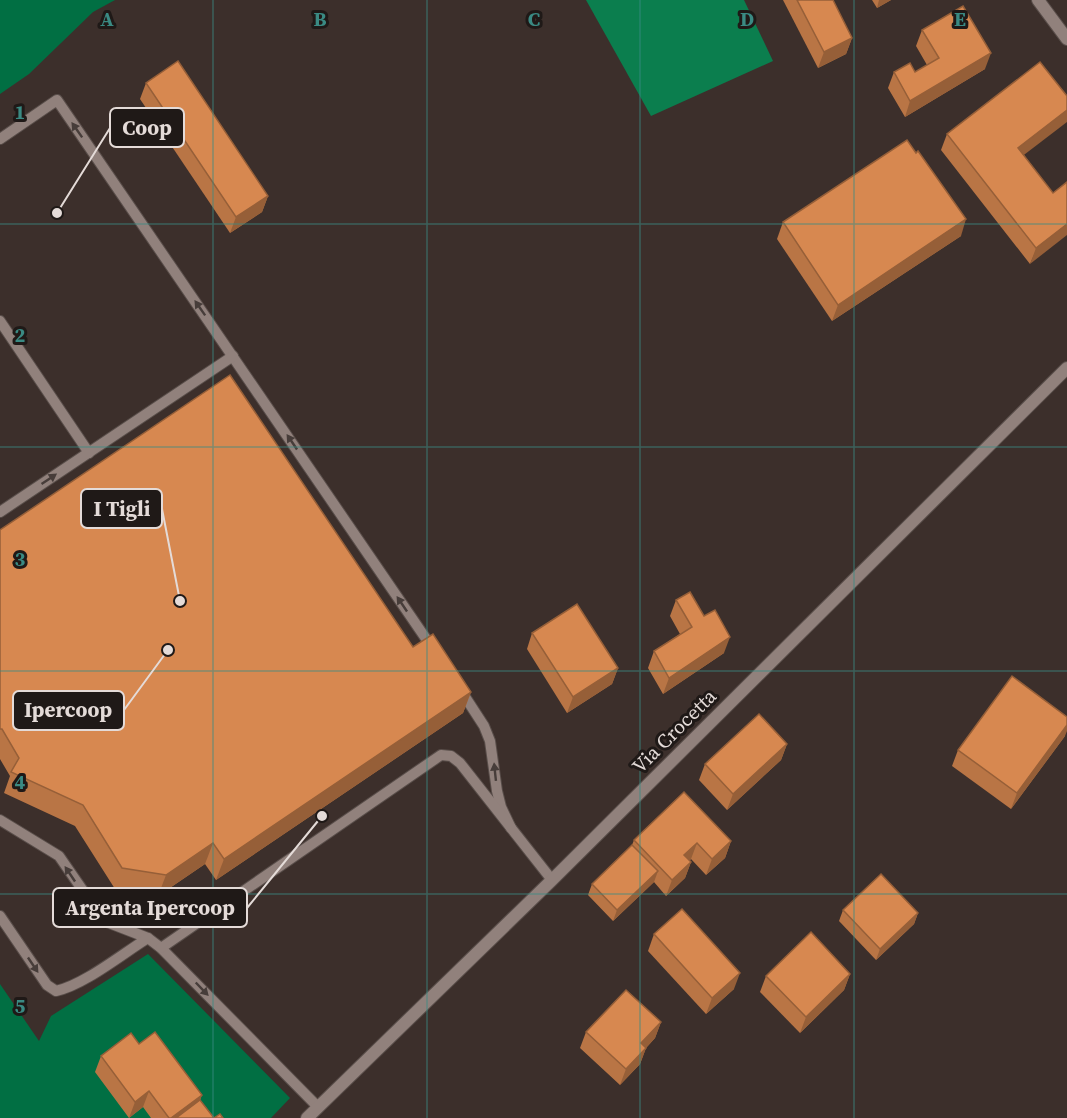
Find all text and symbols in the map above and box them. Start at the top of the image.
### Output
text: A [100,5,114,33]
text: B [313,5,327,33]
text: C [528,5,540,33]
text: D [740,5,754,33]
text: E [954,5,966,33]
text: 1 [15,98,25,126]
callout: Coop [110,108,184,147]
text: Coop [122,113,172,142]
one-way arrow [71,123,83,139]
one-way arrow [195,300,206,316]
text: 2 [15,321,26,349]
one-way arrow [286,435,298,451]
one-way arrow [40,473,56,485]
callout: I Tigli [81,489,162,528]
text: I Tigli [94,494,151,523]
text: 3 [15,545,26,573]
one-way arrow [396,596,408,612]
street label: Via Crocetta [626,682,723,779]
callout: Ipercoop [13,691,124,730]
text: Ipercoop [24,695,112,724]
one-way arrow [490,762,499,781]
text: 4 [15,768,26,796]
one-way arrow [65,865,76,882]
callout: Argenta Ipercoop [53,888,247,927]
text: Argenta Ipercoop [65,893,235,922]
one-way arrow [27,956,39,972]
one-way arrow [195,982,209,997]
text: 5 [15,992,26,1020]

